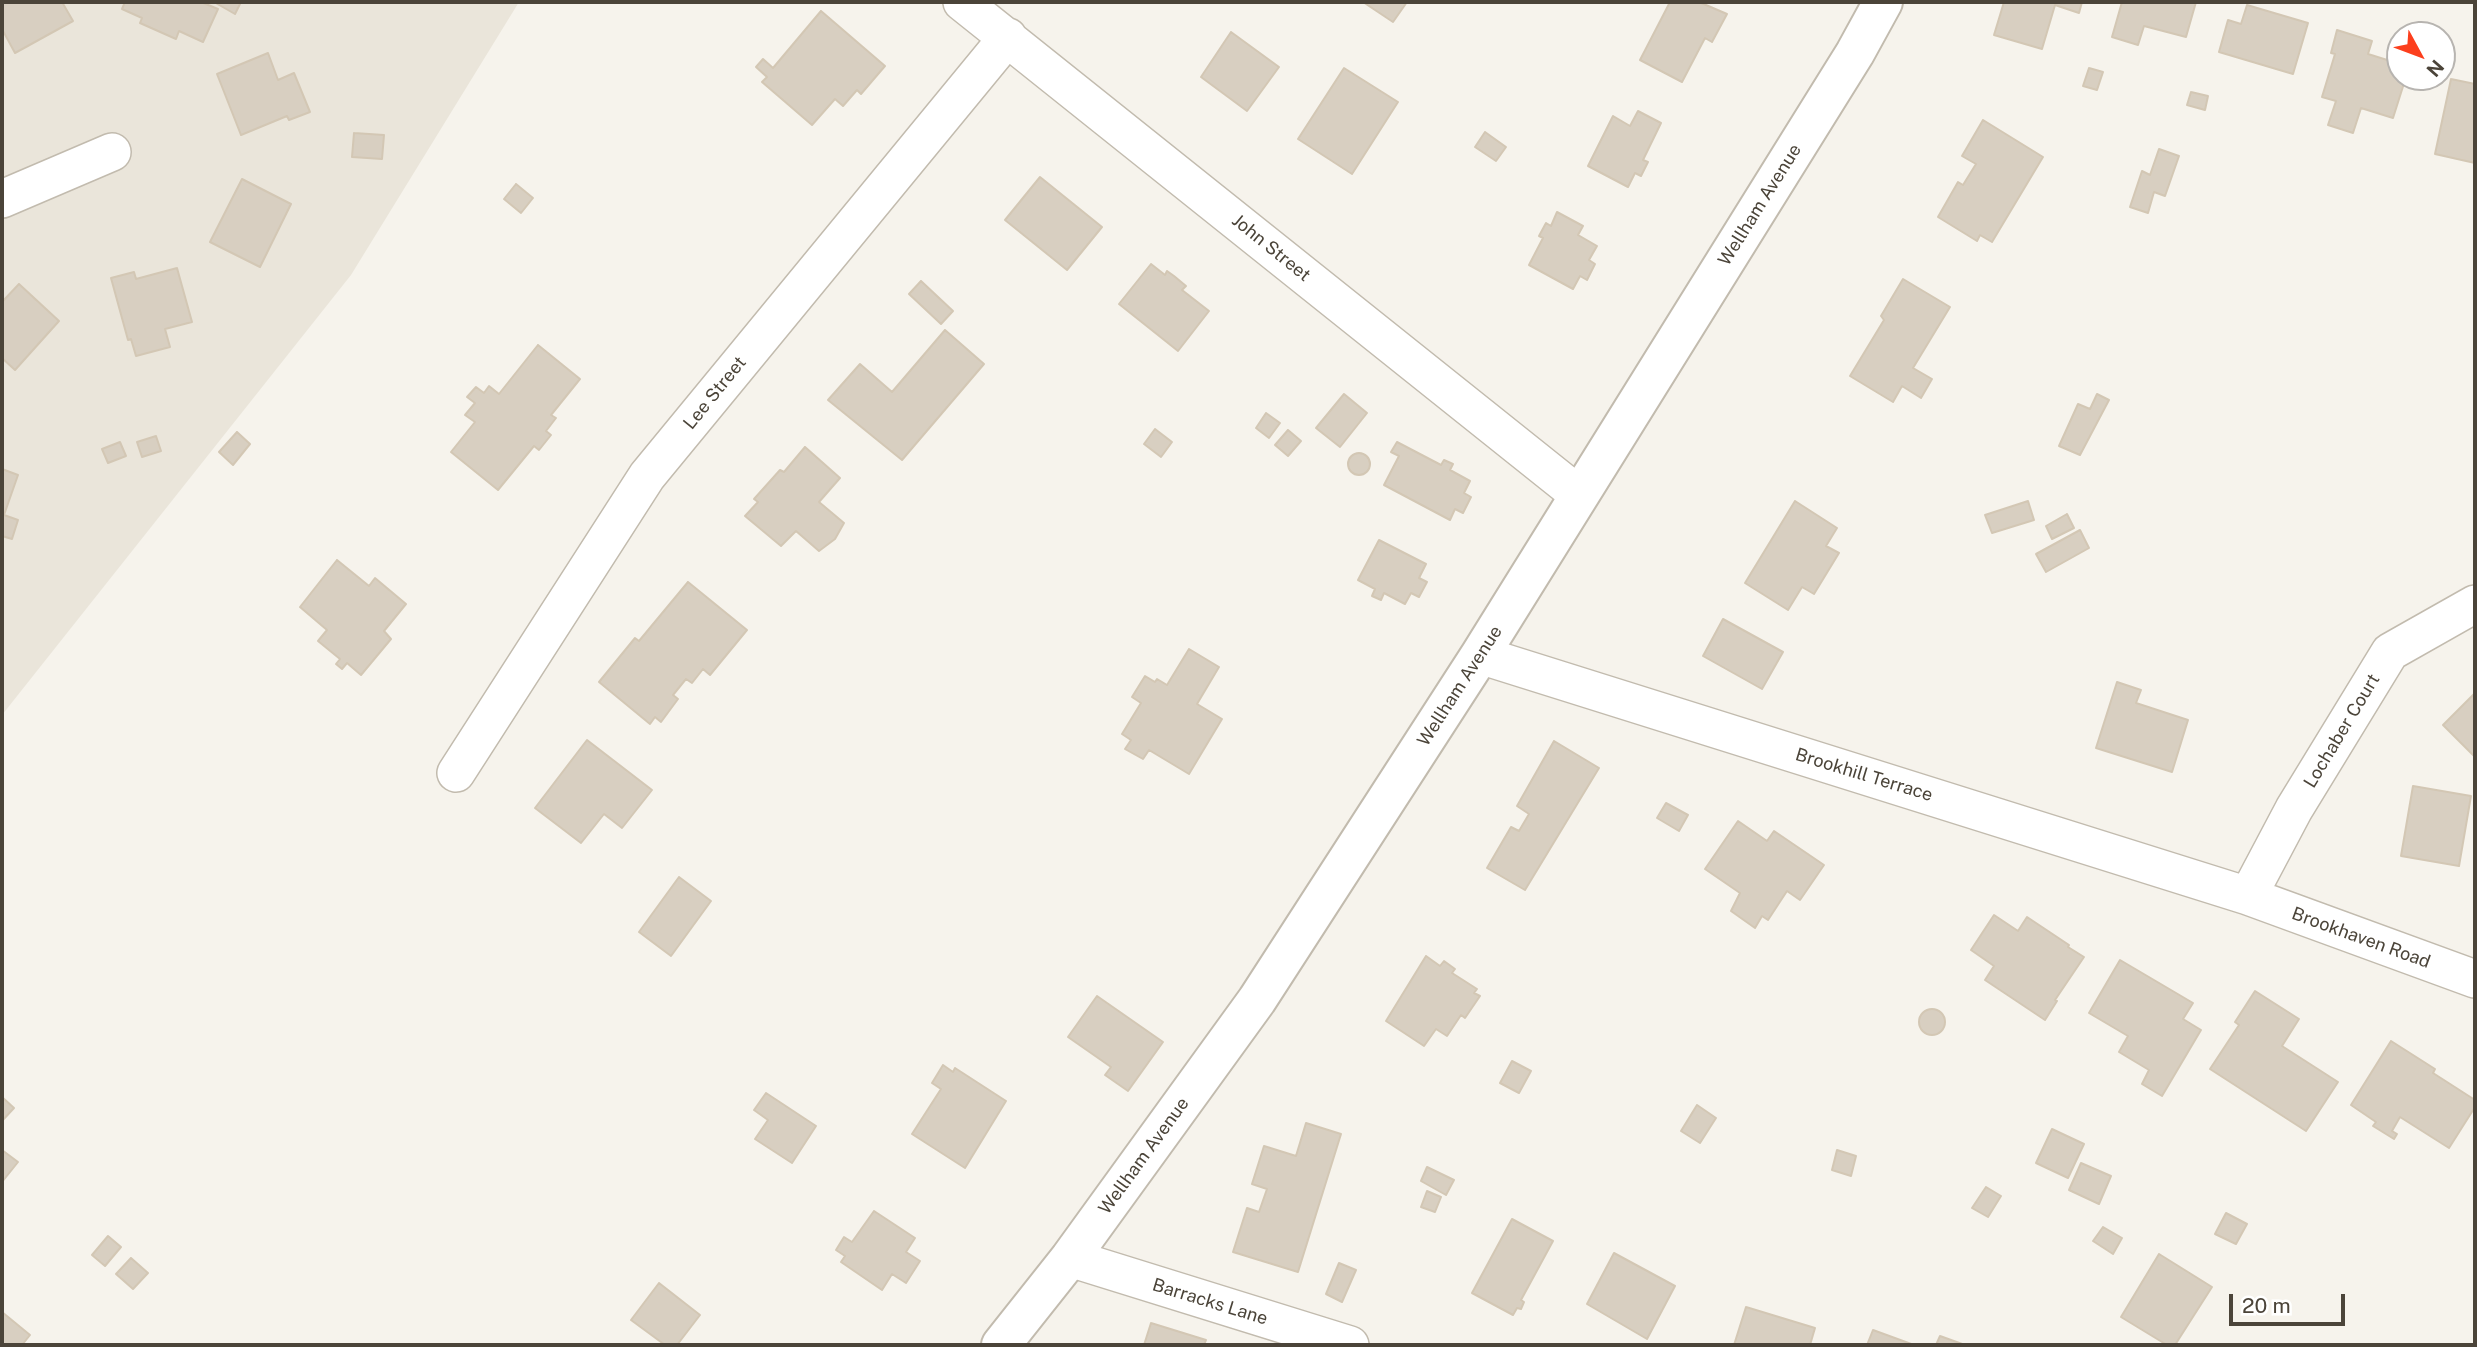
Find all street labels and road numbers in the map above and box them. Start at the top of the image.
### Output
street label: Wellham Avenue [1714,140,1806,270]
street label: John Street [1227,210,1315,286]
street label: Lee Street [679,352,751,434]
street label: Wellham Avenue [1413,622,1507,750]
street label: Lochaber Court [2299,670,2385,792]
street label: Brookhill Terrace [1793,744,1935,806]
street label: Brookhaven Road [2289,903,2433,973]
street label: Wellham Avenue [1094,1093,1194,1219]
street label: Barracks Lane [1150,1274,1270,1330]

